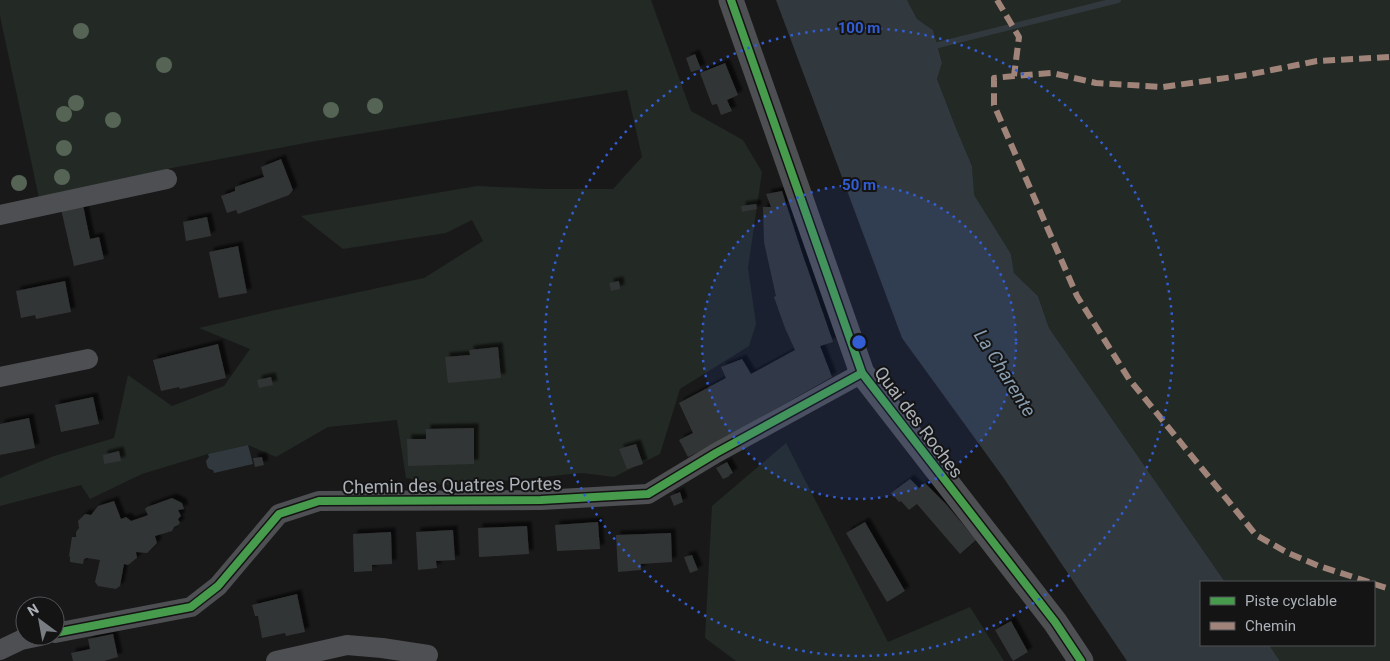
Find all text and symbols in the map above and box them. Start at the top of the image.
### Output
text: 100 m [838,19,880,37]
text: 50 m [842,176,876,194]
water label: La Charente [969,325,1041,421]
centre of rings [850,333,868,351]
street label: Quai des Roches [870,362,968,482]
street label: Chemin des Quatres Portes [342,473,562,497]
legend [1200,581,1375,646]
text: Piste cyclable [1245,592,1337,610]
north arrow [15,596,65,646]
text: N [25,601,42,619]
text: Chemin [1245,617,1296,635]

